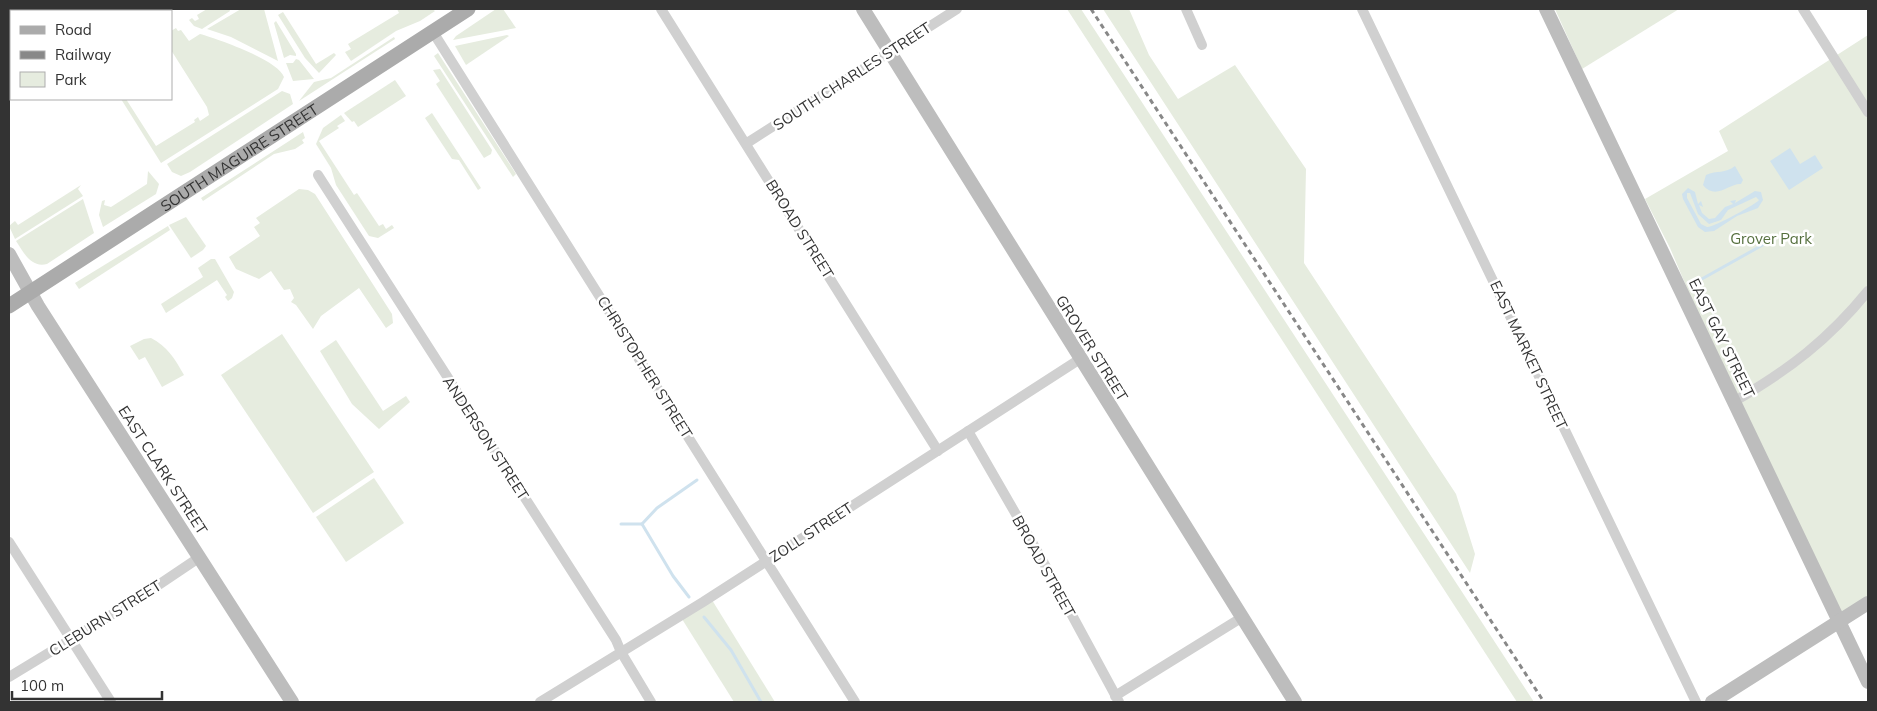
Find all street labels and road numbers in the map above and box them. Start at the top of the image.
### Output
street label: SOUTH CHARLES STREET [769,18,935,134]
street label: SOUTH MAGUIRE STREET [157,99,322,215]
street label: BROAD STREET [762,176,838,282]
street label: EAST GAY STREET [1685,275,1759,401]
street label: EAST MARKET STREET [1486,278,1572,432]
street label: CHRISTOPHER STREET [593,292,697,442]
street label: GROVER STREET [1052,292,1132,404]
street label: ANDERSON STREET [439,373,533,503]
street label: EAST CLARK STREET [114,402,212,538]
street label: ZOLL STREET [766,498,856,566]
street label: BROAD STREET [1008,512,1080,620]
street label: CLEBURN STREET [45,576,165,660]

